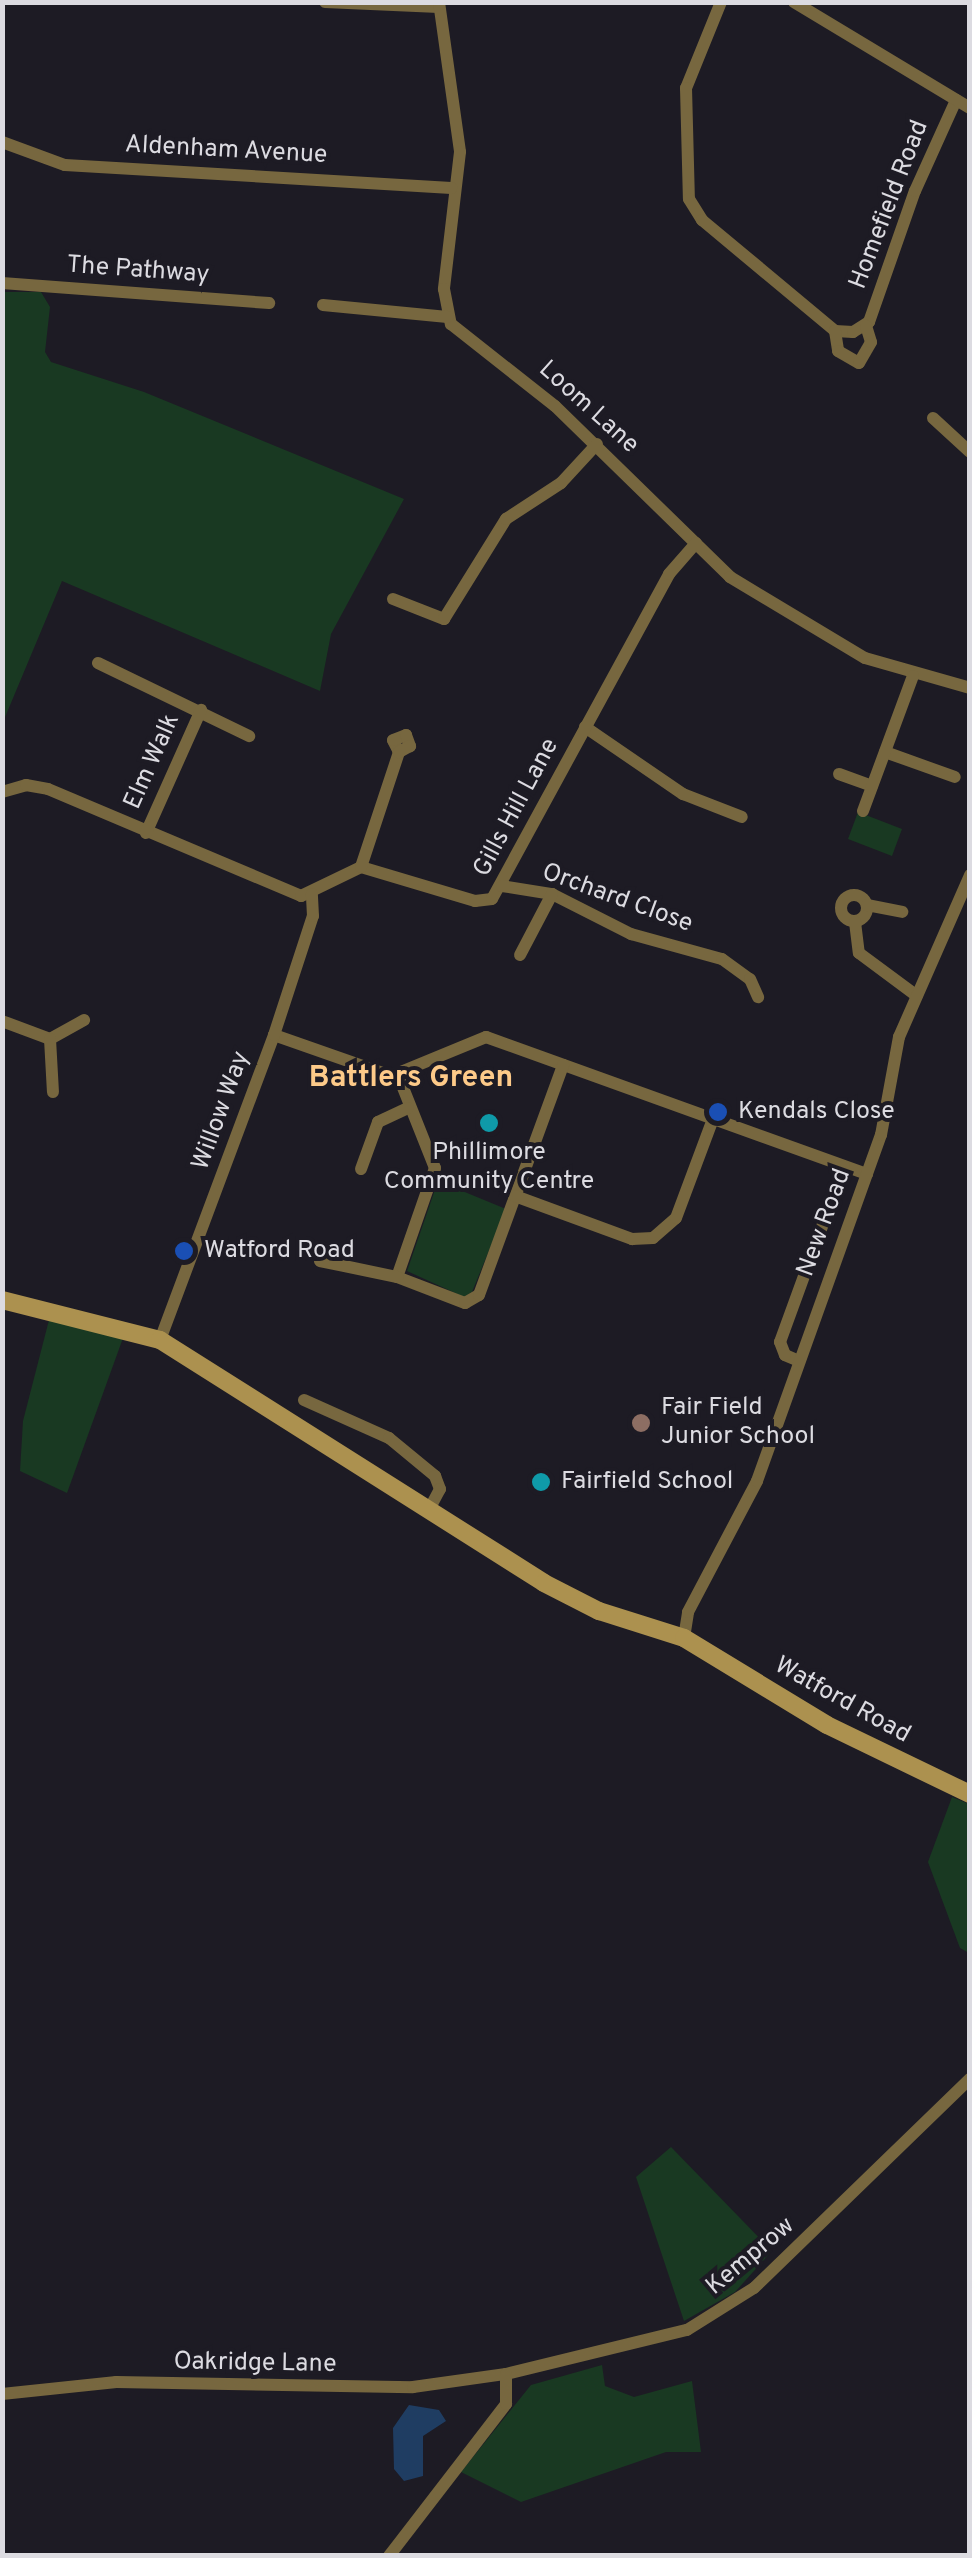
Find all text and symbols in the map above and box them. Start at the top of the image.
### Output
street label: Homefield Road [844,116,936,294]
street label: Aldenham Avenue [124,131,328,171]
street label: The Pathway [66,251,210,291]
street label: Loom Lane [532,355,644,461]
street label: Elm Walk [119,709,187,815]
street label: Gills Hill Lane [468,734,566,882]
street label: Orchard Close [538,858,696,940]
street label: Willow Way [187,1047,257,1175]
district label: Battlers Green [309,1061,513,1097]
place label: Kendals Close [738,1097,895,1127]
marker: Kendals Close [707,1101,729,1123]
marker: Phillimore Community Centre [478,1112,500,1134]
place label: Phillimore Community Centre [384,1139,594,1198]
street label: New Road [792,1165,858,1281]
place label: Watford Road [204,1236,355,1266]
marker: Watford Road [173,1240,195,1262]
place label: Fair Field Junior School [661,1394,815,1453]
marker: Fair Field Junior School [630,1412,652,1434]
place label: Fairfield School [561,1467,733,1497]
marker: Fairfield School [530,1471,552,1493]
street label: Watford Road [769,1651,915,1751]
street label: Kemprow [701,2212,801,2302]
street label: Oakridge Lane [173,2348,337,2380]

